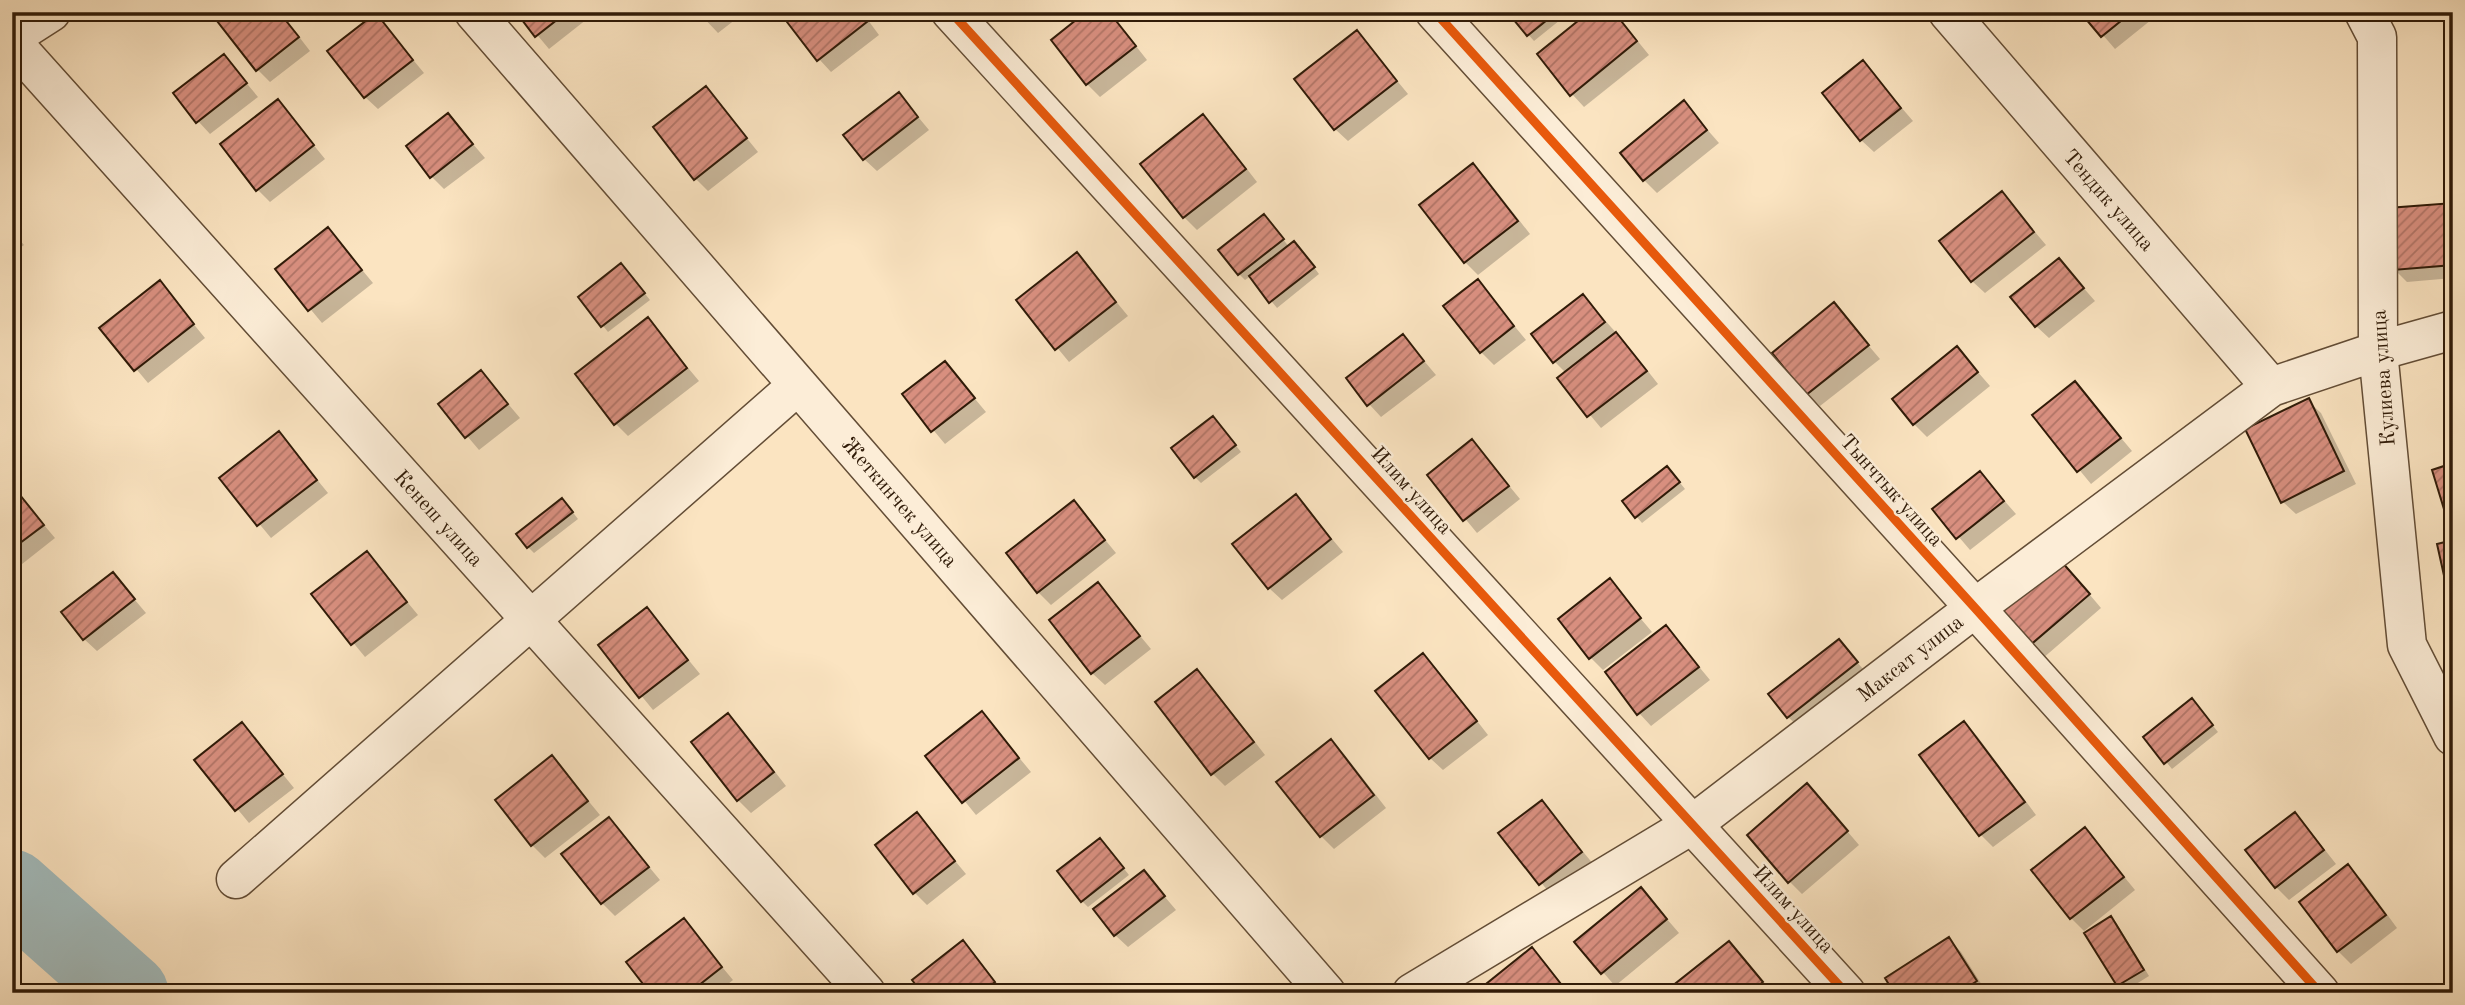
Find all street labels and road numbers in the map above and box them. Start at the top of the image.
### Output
street label: Тендик улица [2058,146,2157,256]
street label: Кулиева улица [2369,309,2400,447]
street label: Тынчтык улица [1835,431,1946,551]
street label: Жеткинчек улица [837,434,961,572]
street label: Илим улица [1366,443,1455,539]
street label: Кенеш улица [389,467,486,571]
street label: Максат улица [1854,612,1968,707]
street label: Илим улица [1748,862,1837,958]

